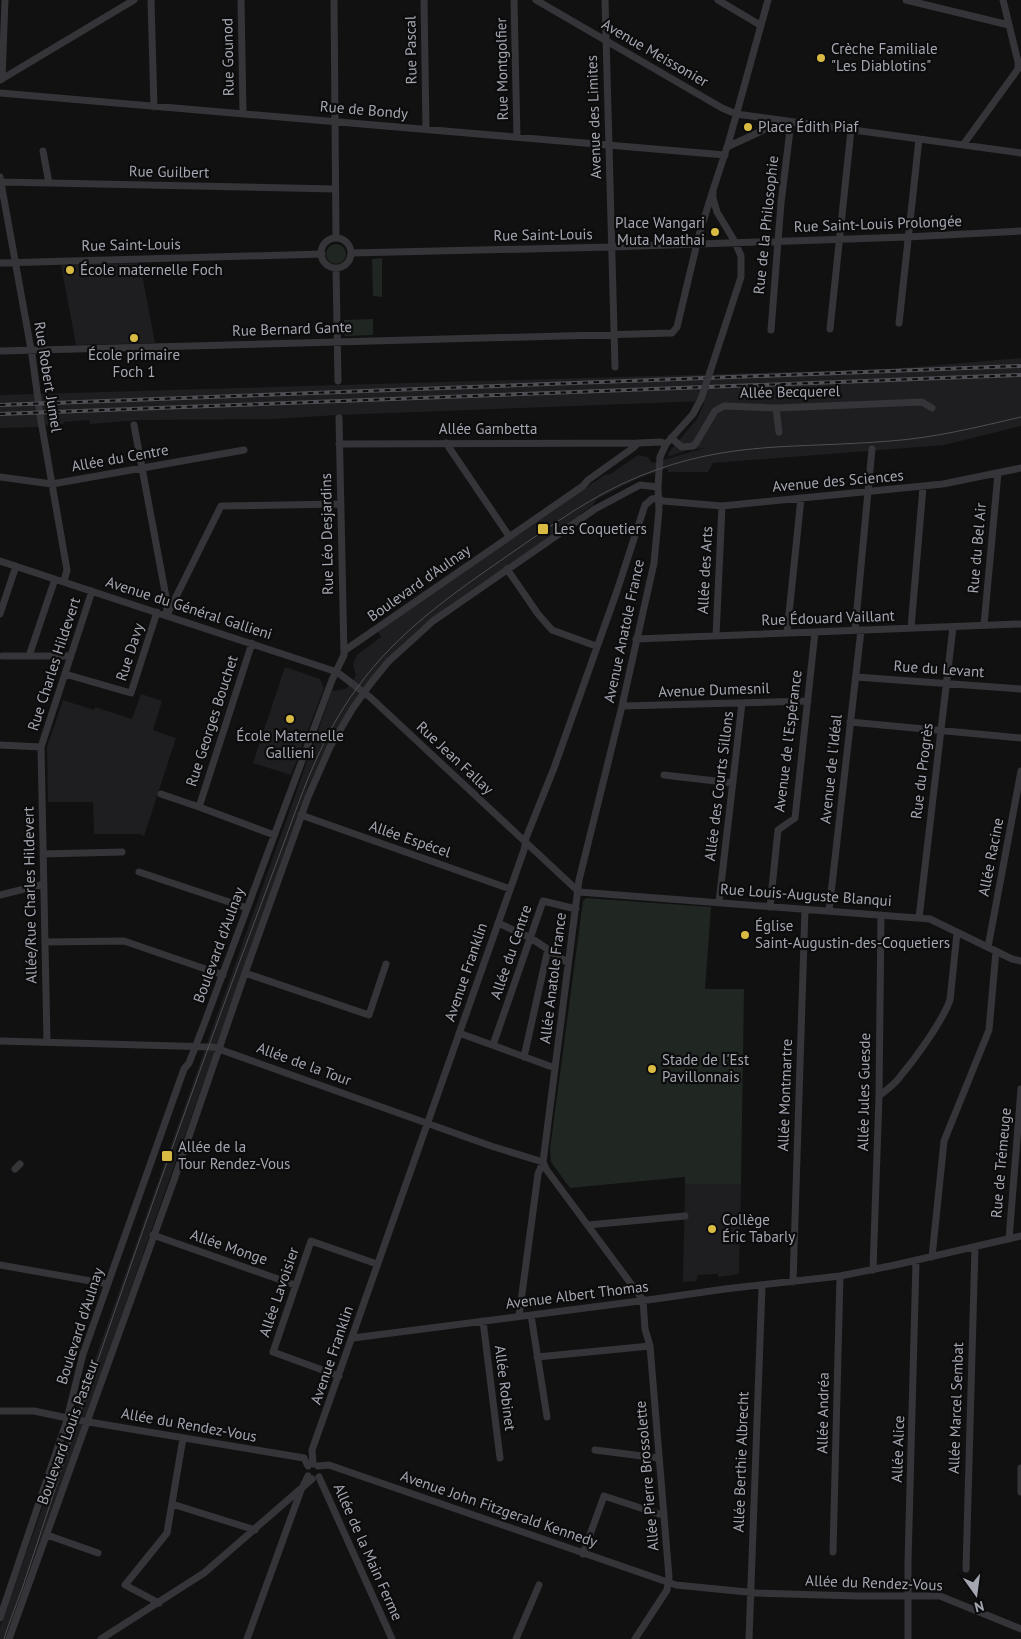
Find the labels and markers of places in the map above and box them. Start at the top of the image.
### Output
place label: Crèche Familiale "Les Diablotins" [831,39,938,75]
marker: Crèche Familiale "Les Diablotins" [815,52,827,64]
place label: Place Édith Piaf [758,117,860,136]
marker: Place Édith Piaf [742,121,754,133]
place label: Place Wangari Muta Maathai [615,213,705,249]
marker: Place Wangari Muta Maathai [709,226,721,238]
place label: École maternelle Foch [80,260,223,279]
marker: École maternelle Foch [64,264,76,276]
marker: École primaire Foch 1 [128,332,140,344]
place label: École primaire Foch 1 [88,345,180,381]
place label: Les Coquetiers [554,519,647,538]
marker: Les Coquetiers [536,522,550,536]
marker: École Maternelle Gallieni [284,713,296,725]
place label: École Maternelle Gallieni [236,726,344,762]
place label: Église Saint-Augustin-des-Coquetiers [755,916,950,952]
marker: Église Saint-Augustin-des-Coquetiers [739,929,751,941]
place label: Stade de l'Est Pavillonnais [662,1050,749,1086]
marker: Stade de l'Est Pavillonnais [646,1063,658,1075]
place label: Allée de la Tour Rendez-Vous [178,1137,290,1173]
marker: Allée de la Tour Rendez-Vous [160,1149,174,1163]
place label: Collège Éric Tabarly [722,1210,795,1246]
marker: Collège Éric Tabarly [706,1223,718,1235]

